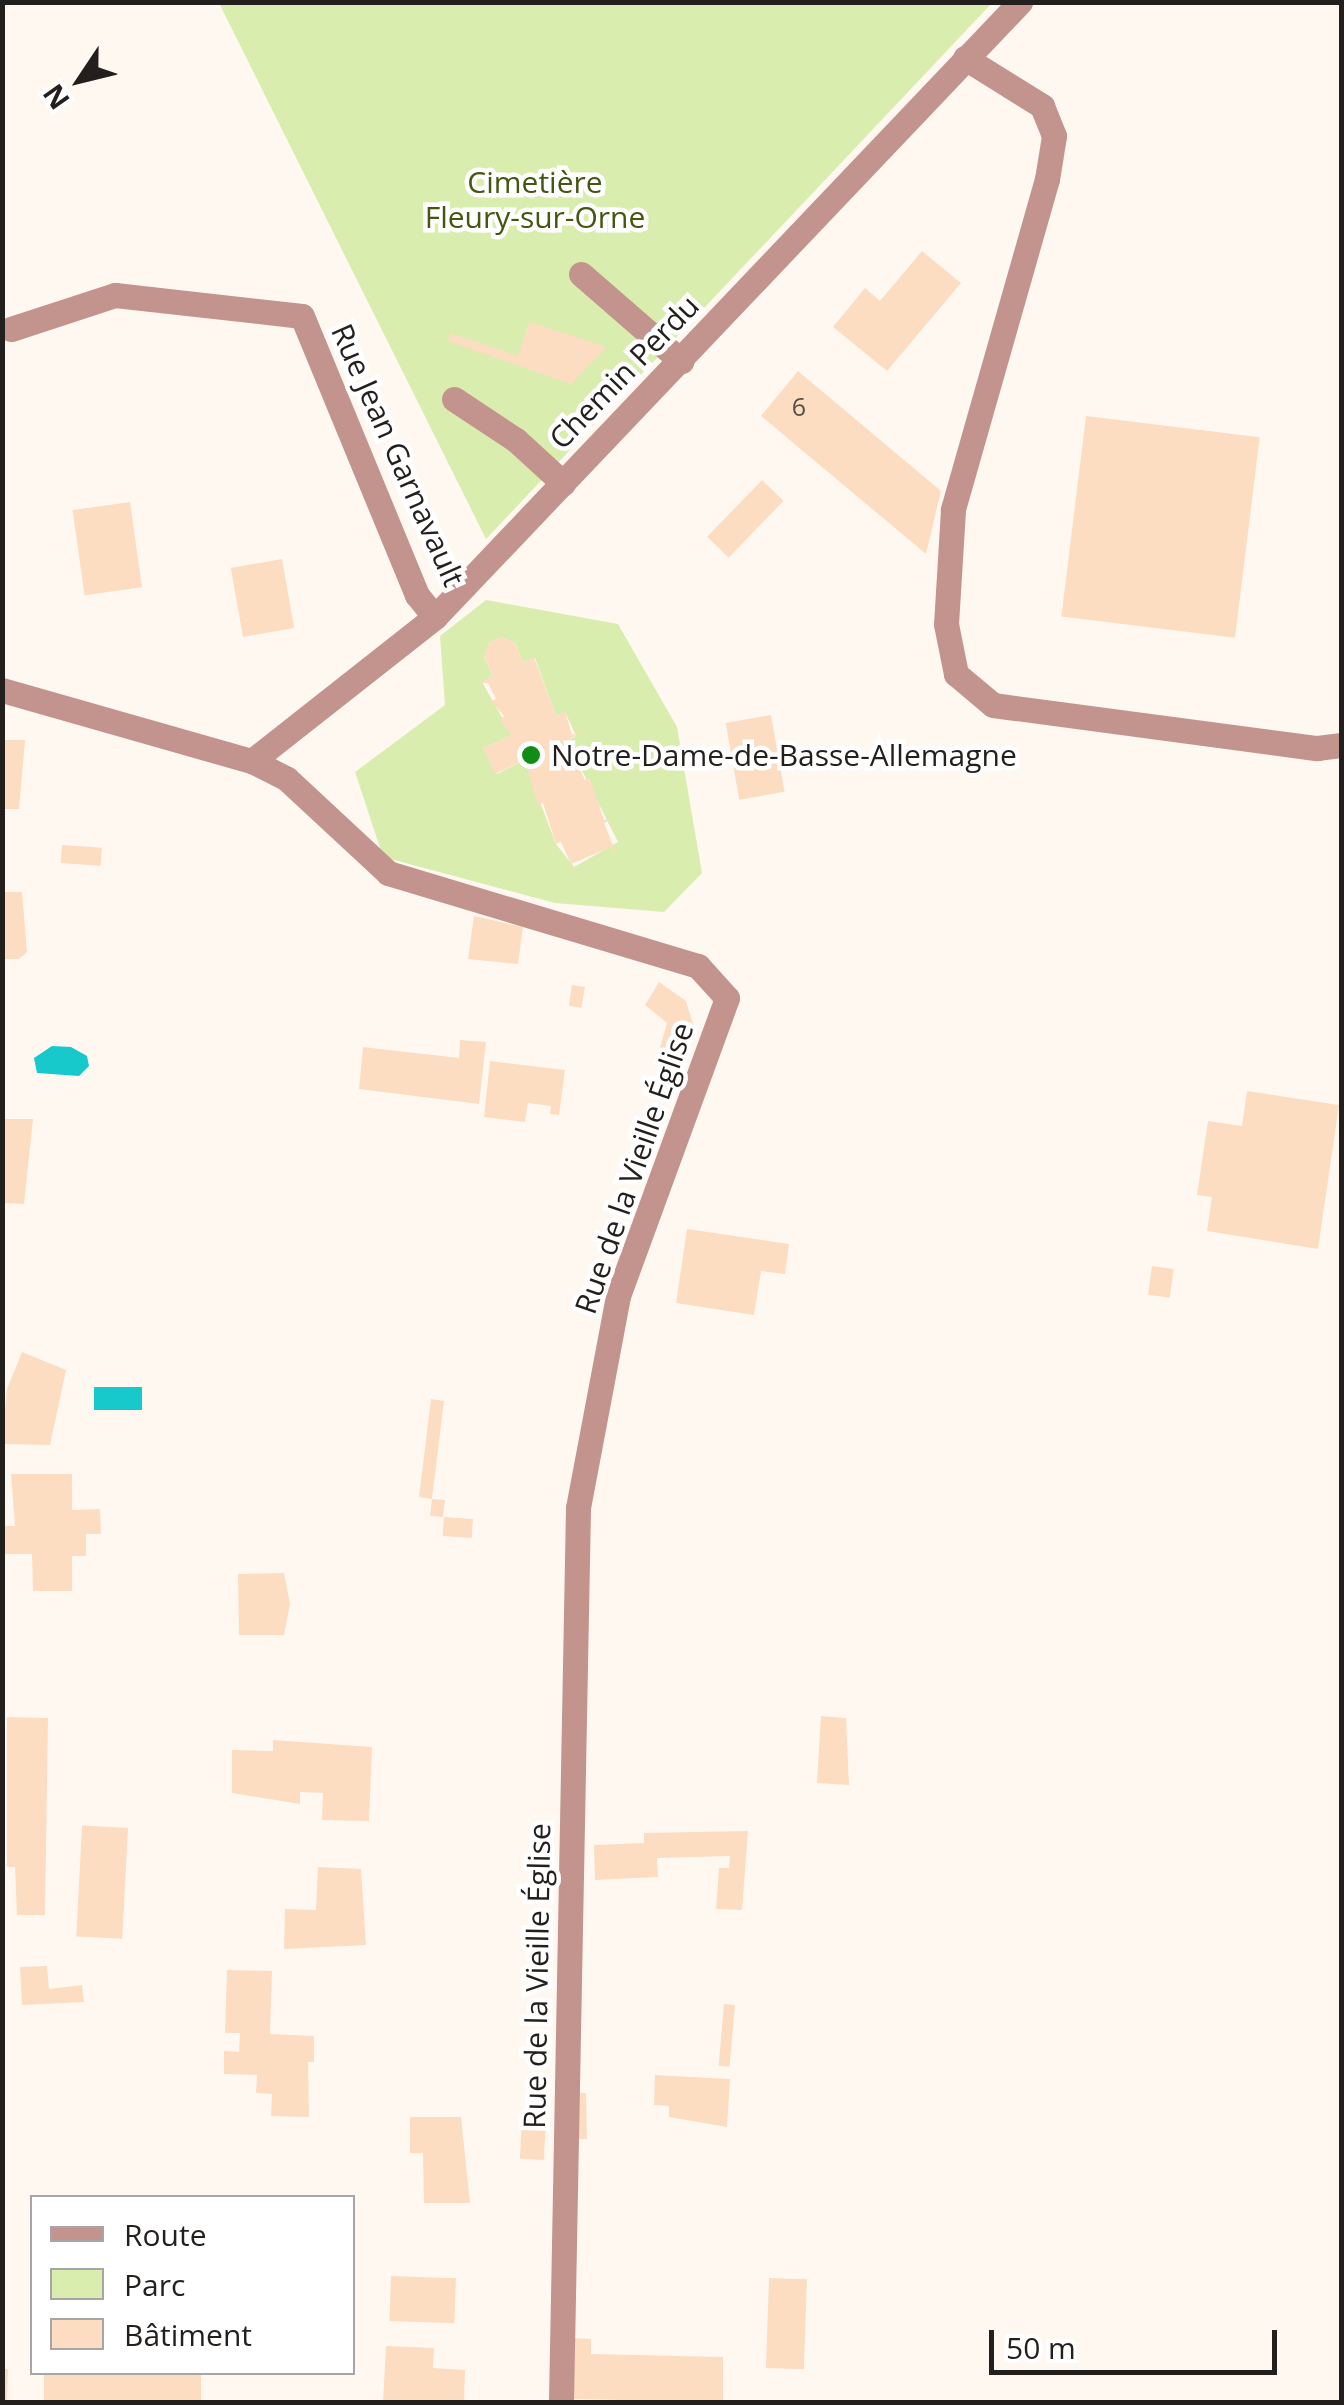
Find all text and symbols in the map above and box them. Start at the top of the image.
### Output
north arrow [30,30,130,130]
text: N [33,77,78,117]
park label: Cimetière Fleury-sur-Orne [425,164,645,234]
street label: Chemin Perdu [542,288,706,456]
street label: Rue Jean Garnavault [324,318,472,592]
house number: 6 [792,391,806,421]
place label: Notre-Dame-de-Basse-Allemagne [551,737,1017,773]
marker: Notre-Dame-de-Basse-Allemagne [520,744,542,766]
street label: Rue de la Vieille Église [567,1018,701,1318]
street label: Rue de la Vieille Église [516,1823,558,2129]
legend [30,2195,355,2375]
text: Route [124,2214,207,2255]
text: Parc [124,2264,185,2305]
scale bar [994,2310,1282,2372]
text: Bâtiment [124,2314,252,2355]
text: 50 m [1006,2327,1076,2368]

